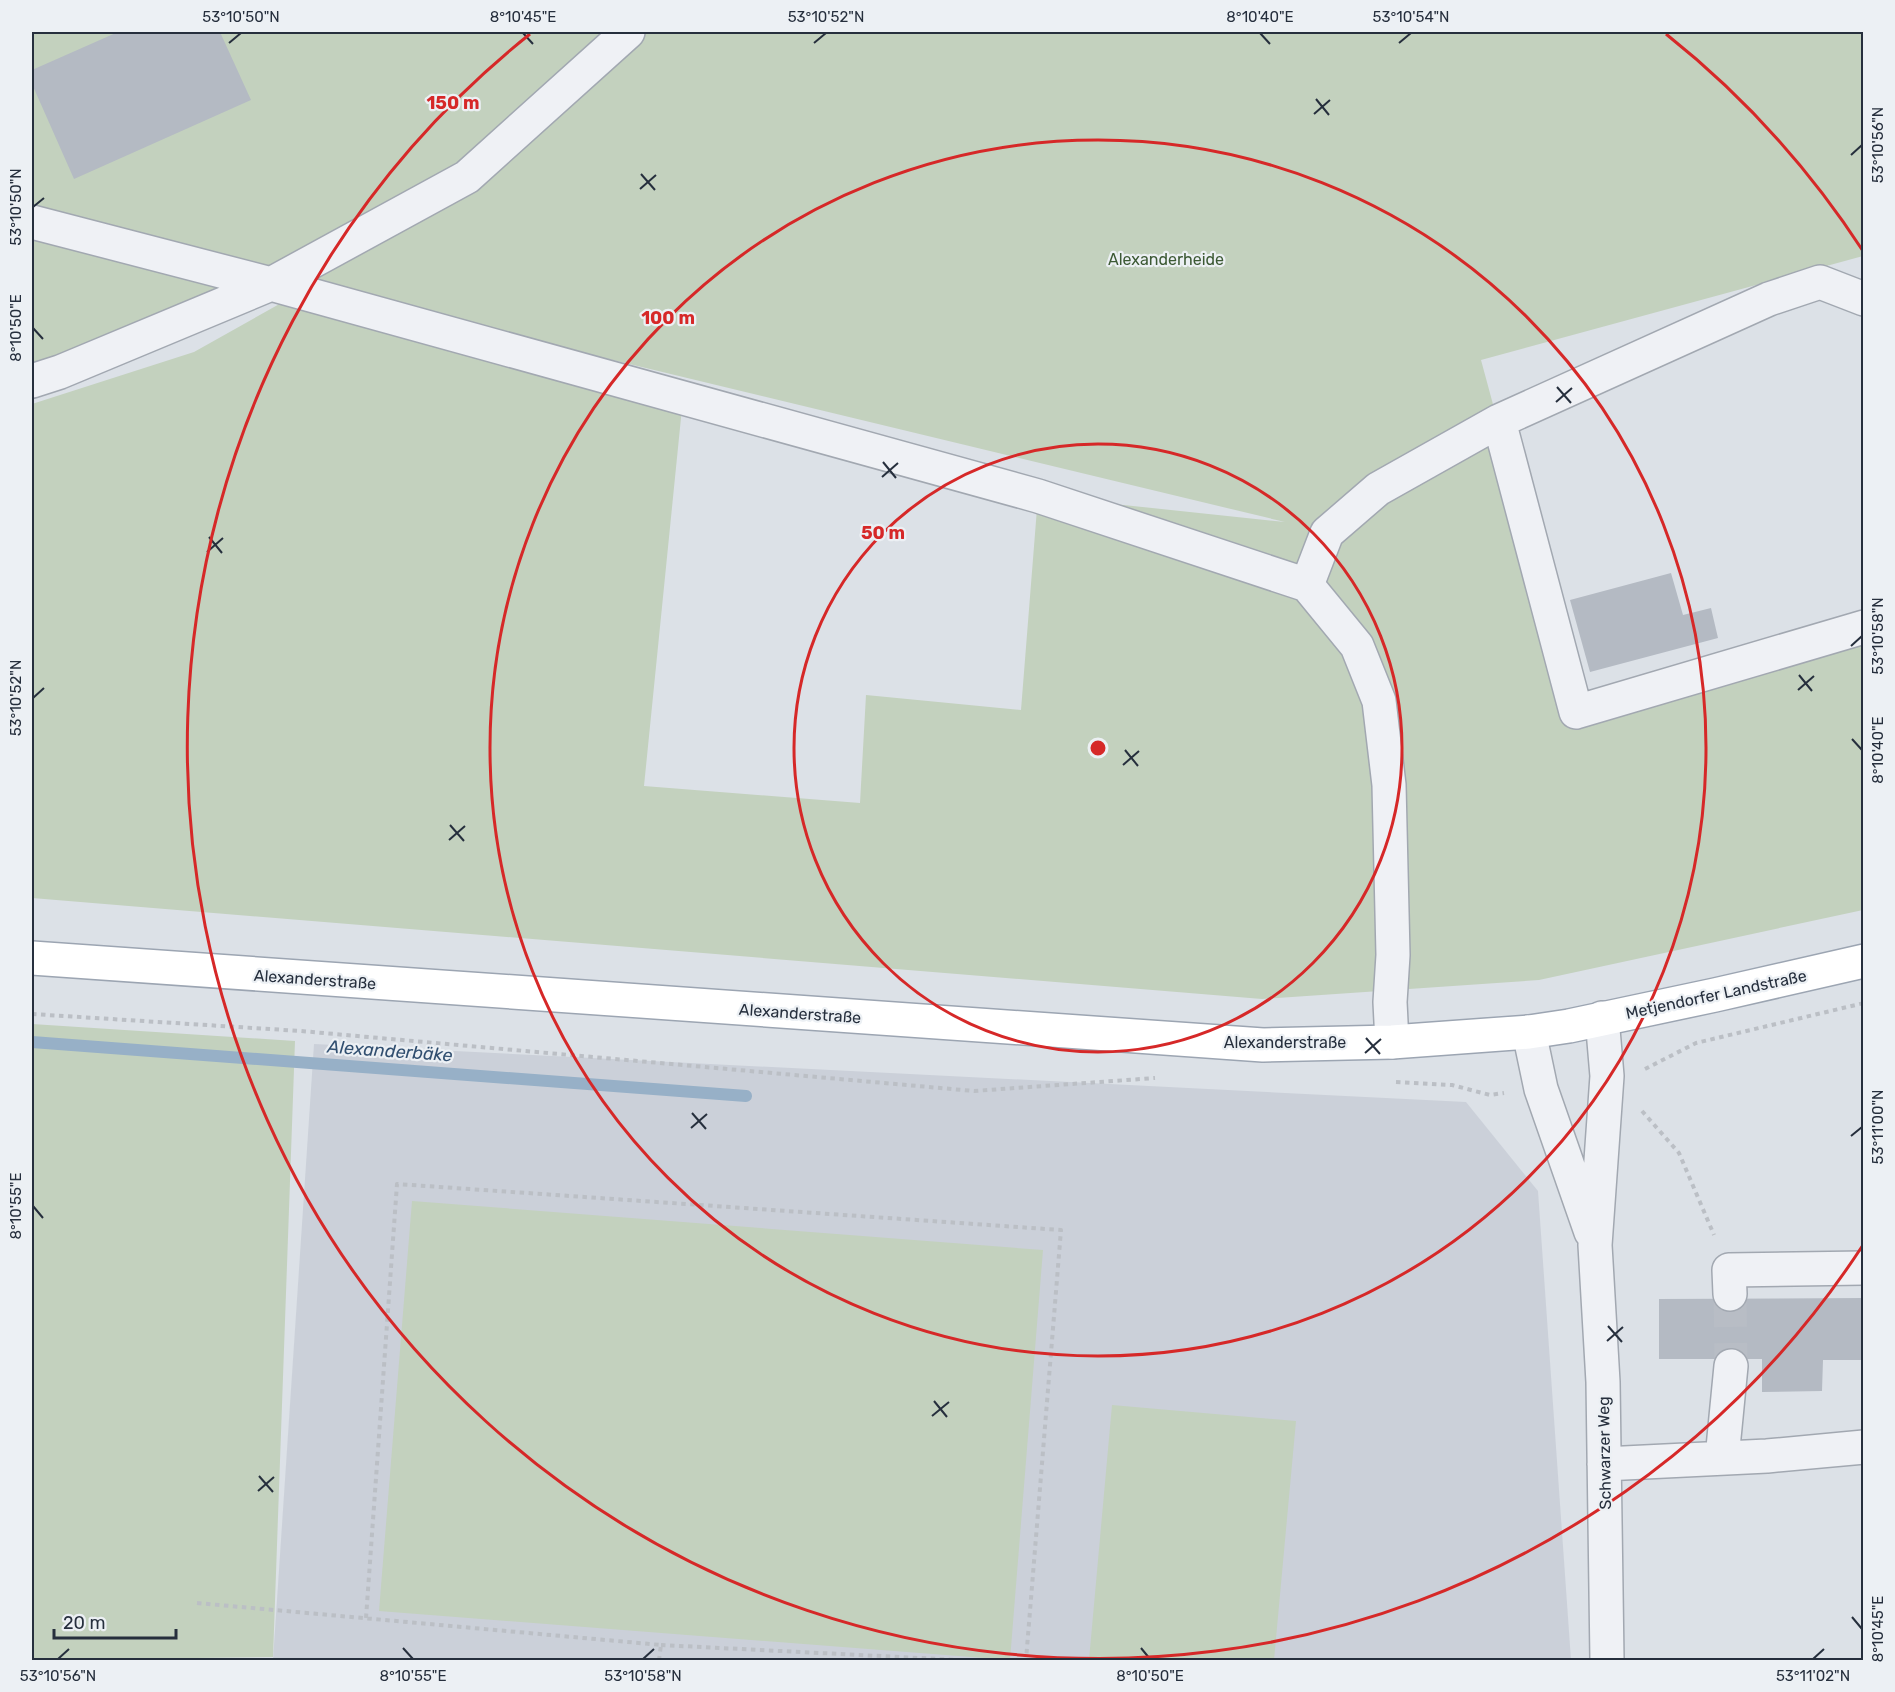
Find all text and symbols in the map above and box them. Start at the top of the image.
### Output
text: 53°10'50"N [202,8,280,26]
text: 8°10'45"E [490,8,556,26]
text: 53°10'52"N [788,8,864,26]
text: 8°10'40"E [1226,8,1294,26]
text: 53°10'54"N [1373,8,1449,26]
text: 150 m [426,92,480,114]
text: 53°10'56"N [1869,107,1887,183]
text: 53°10'50"N [7,168,25,246]
park label: Alexanderheide [1108,250,1224,269]
text: 8°10'50"E [7,294,25,362]
text: 100 m [641,307,695,329]
text: 50 m [861,522,905,544]
text: 53°10'58"N [1869,597,1887,675]
text: 53°10'52"N [7,660,25,736]
text: 8°10'40"E [1869,716,1887,784]
centre of rings [1088,738,1108,758]
street label: Alexanderstraße [253,966,377,993]
street label: Metjendorfer Landstraße [1624,966,1808,1023]
street label: Alexanderstraße [738,1000,862,1027]
street label: Alexanderstraße [1224,1033,1346,1052]
water label: Alexanderbäke [326,1036,453,1066]
text: 53°11'00"N [1869,1090,1887,1164]
text: 8°10'55"E [7,1172,25,1240]
street label: Schwarzer Weg [1594,1396,1615,1510]
text: 8°10'45"E [1869,1596,1887,1662]
scale bar [54,1602,176,1640]
text: 20 m [63,1612,105,1634]
text: 53°10'56"N [20,1667,96,1685]
text: 8°10'55"E [379,1667,447,1685]
text: 53°10'58"N [604,1667,682,1685]
text: 8°10'50"E [1116,1667,1184,1685]
text: 53°11'02"N [1776,1667,1850,1685]

